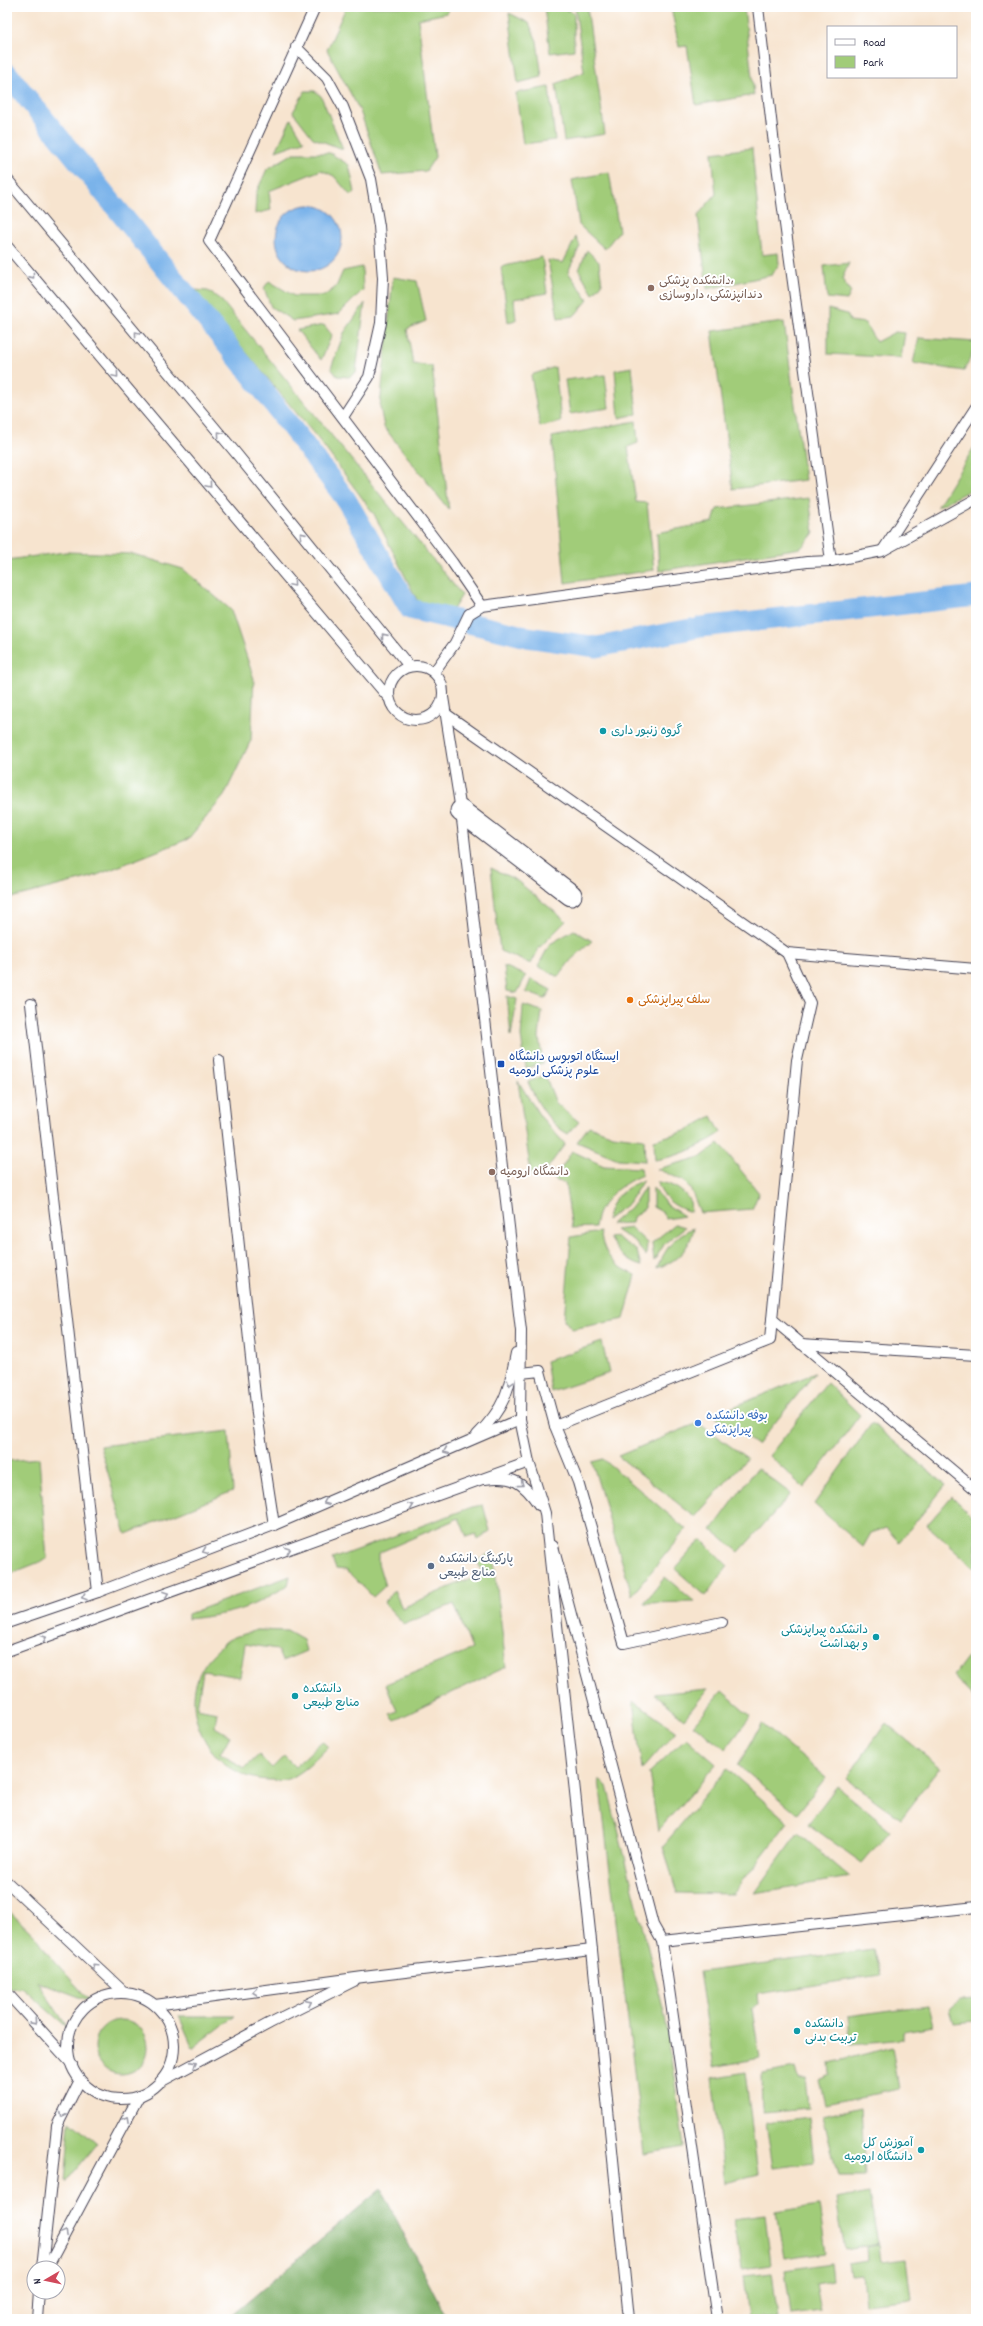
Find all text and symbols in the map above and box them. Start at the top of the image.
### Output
legend [827,26,957,78]
text: Road [863,35,885,52]
text: Park [863,55,884,72]
one-way arrow [28,271,35,278]
place label: دانشکده پزشکی، دندانپزشکی، داروسازی [659,273,763,304]
marker: دانشکده پزشکی، دندانپزشکی، داروسازی [646,283,656,293]
one-way arrow [134,332,141,339]
one-way arrow [112,370,119,378]
one-way arrow [217,432,224,439]
one-way arrow [204,480,212,488]
one-way arrow [300,532,307,539]
one-way arrow [288,580,295,587]
one-way arrow [382,633,389,640]
place label: گروه زنبور داری [611,723,682,740]
marker: گروه زنبور داری [598,726,608,736]
place label: سلف پیراپزشکی [638,992,710,1009]
marker: سلف پیراپزشکی [625,995,635,1005]
place label: ایستگاه اتوبوس دانشگاه علوم پزشکی ارومیه [509,1049,619,1080]
marker: ایستگاه اتوبوس دانشگاه علوم پزشکی ارومیه [496,1059,506,1069]
place label: دانشگاه ارومیه [500,1164,569,1181]
marker: دانشگاه ارومیه [487,1167,497,1177]
one-way arrow [506,1379,515,1386]
place label: بوفه دانشکده پیراپزشکی [706,1408,768,1439]
marker: بوفه دانشکده پیراپزشکی [693,1418,703,1428]
one-way arrow [442,1446,450,1454]
one-way arrow [516,1479,523,1486]
one-way arrow [323,1498,330,1506]
one-way arrow [407,1502,414,1510]
one-way arrow [202,1546,209,1554]
one-way arrow [285,1546,292,1554]
place label: پارکینگ دانشکده منابع طبیعی [439,1551,513,1582]
marker: پارکینگ دانشکده منابع طبیعی [426,1561,436,1571]
one-way arrow [162,1590,169,1598]
one-way arrow [80,1592,87,1600]
place label: دانشکده پیراپزشکی و بهداشت [781,1622,868,1653]
marker: دانشکده پیراپزشکی و بهداشت [871,1632,881,1642]
one-way arrow [40,1634,47,1642]
place label: دانشکده منابع طبیعی [303,1681,360,1712]
marker: دانشکده منابع طبیعی [290,1691,300,1701]
one-way arrow [92,1963,100,1970]
one-way arrow [252,1987,258,1996]
one-way arrow [305,2000,312,2008]
place label: دانشکده تربیت بدنی [805,2016,857,2047]
one-way arrow [29,2017,36,2025]
marker: دانشکده تربیت بدنی [792,2026,802,2036]
one-way arrow [190,2061,197,2068]
one-way arrow [60,2110,68,2118]
one-way arrow [122,2116,129,2123]
place label: آموزش کل دانشگاه ارومیه [844,2135,914,2166]
marker: آموزش کل دانشگاه ارومیه [916,2145,926,2155]
one-way arrow [60,2230,67,2238]
north arrow [26,2260,66,2300]
text: N [30,2277,46,2285]

